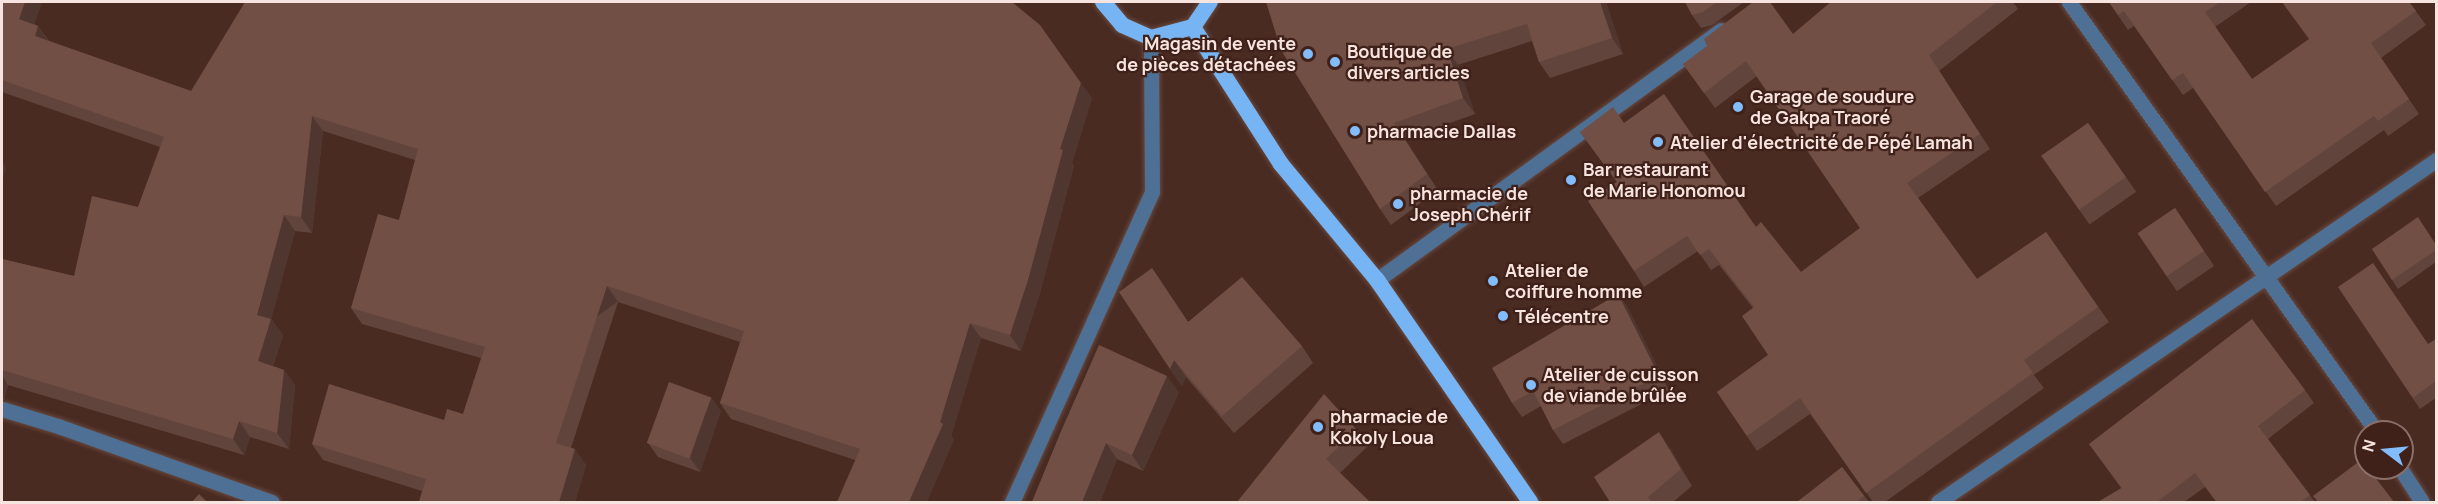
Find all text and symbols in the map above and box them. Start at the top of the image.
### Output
place label: Magasin de vente de pièces détachées [1116,33,1296,76]
place label: Boutique de divers articles [1347,41,1470,84]
marker: Magasin de vente de pièces détachées [1301,47,1315,61]
marker: Boutique de divers articles [1328,55,1342,69]
place label: Garage de soudure de Gakpa Traoré [1750,86,1914,128]
marker: Garage de soudure de Gakpa Traoré [1731,100,1745,114]
place label: pharmacie Dallas [1367,120,1516,142]
marker: pharmacie Dallas [1348,124,1362,138]
place label: Atelier d'électricité de Pépé Lamah [1670,131,1973,153]
marker: Atelier d'électricité de Pépé Lamah [1651,135,1665,149]
place label: Bar restaurant de Marie Honomou [1583,159,1746,201]
marker: Bar restaurant de Marie Honomou [1564,173,1578,187]
place label: pharmacie de Joseph Chérif [1410,183,1531,226]
marker: pharmacie de Joseph Chérif [1391,197,1405,211]
place label: Atelier de coiffure homme [1505,260,1642,302]
marker: Atelier de coiffure homme [1486,274,1500,288]
place label: Télécentre [1515,305,1609,327]
marker: Télécentre [1496,309,1510,323]
place label: Atelier de cuisson de viande brûlée [1543,364,1699,406]
marker: Atelier de cuisson de viande brûlée [1524,378,1538,392]
place label: pharmacie de Kokoly Loua [1330,406,1448,448]
marker: pharmacie de Kokoly Loua [1311,420,1325,434]
north arrow [2354,420,2414,480]
text: N [2356,437,2381,454]

